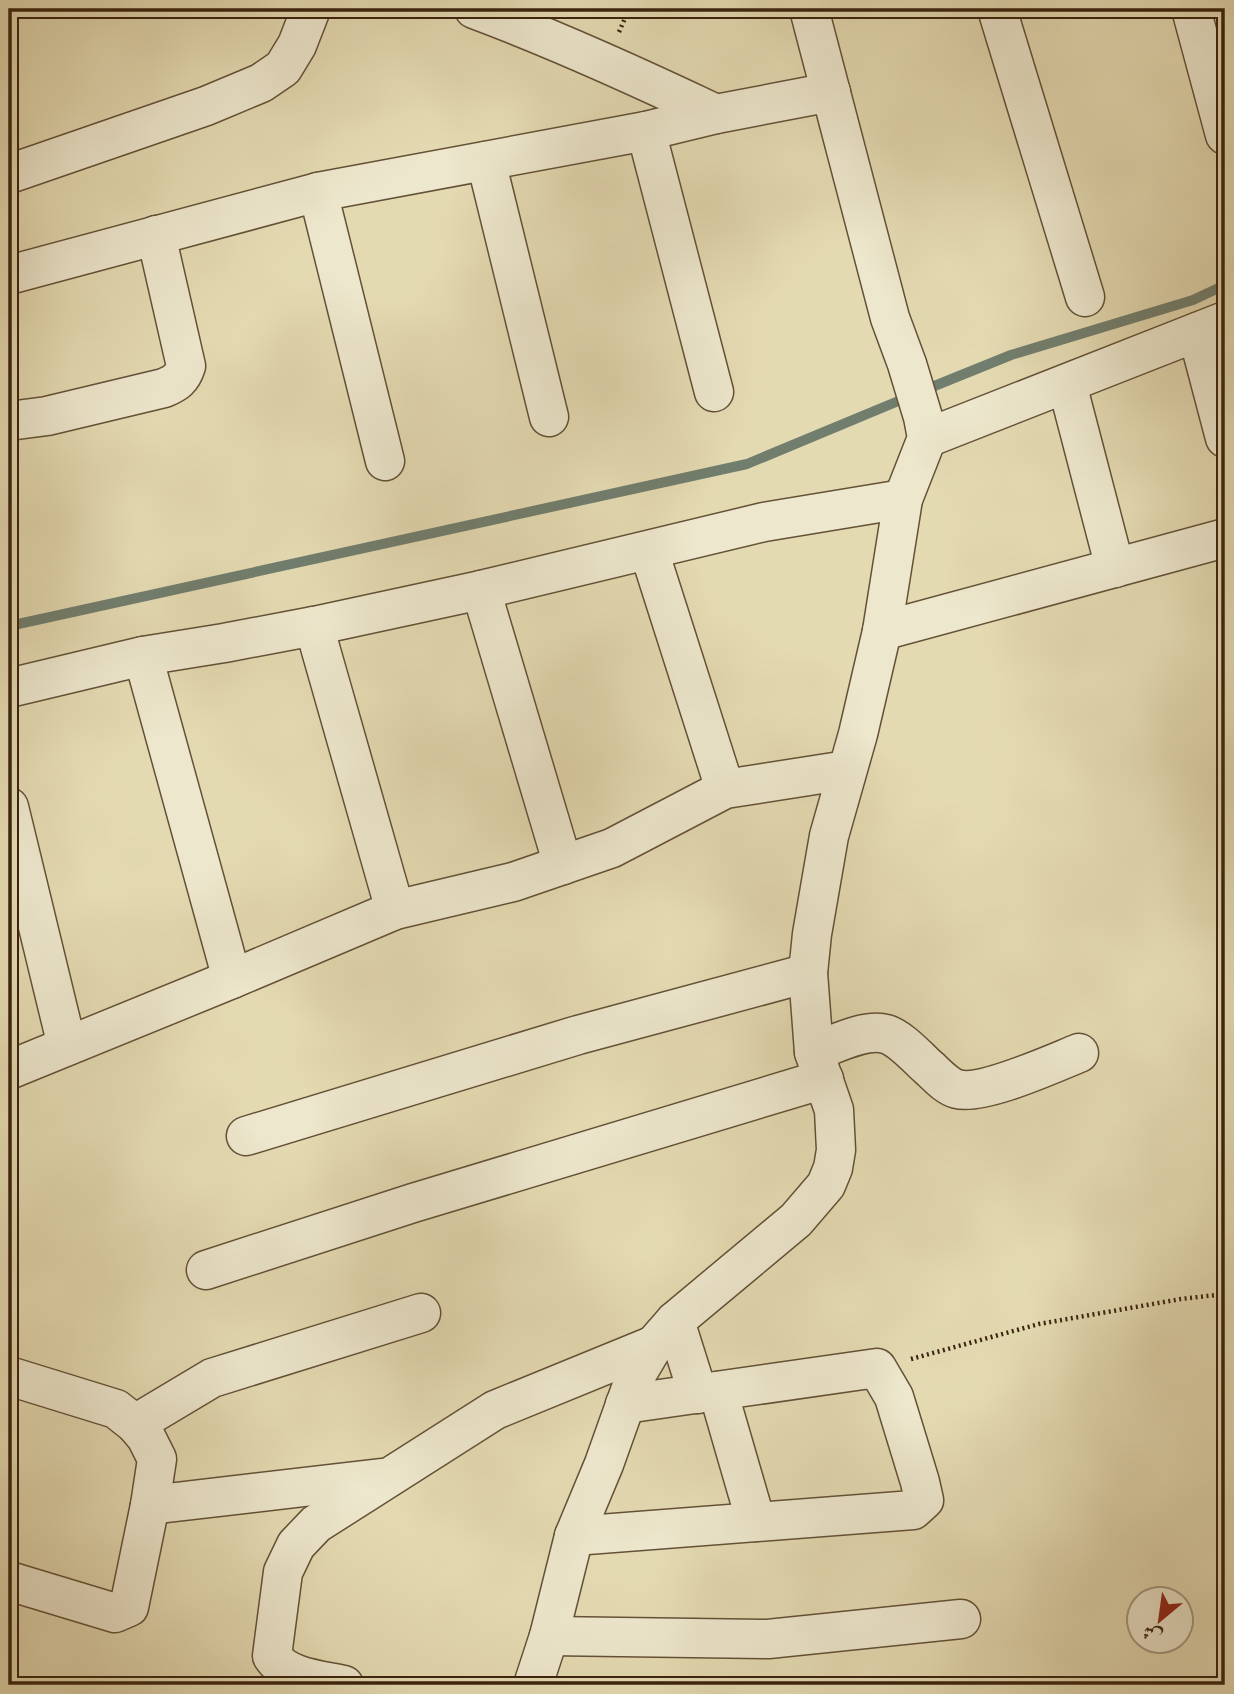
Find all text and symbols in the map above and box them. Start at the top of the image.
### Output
north arrow [1126,1586,1196,1656]
text: ش [1140,1620,1166,1646]

